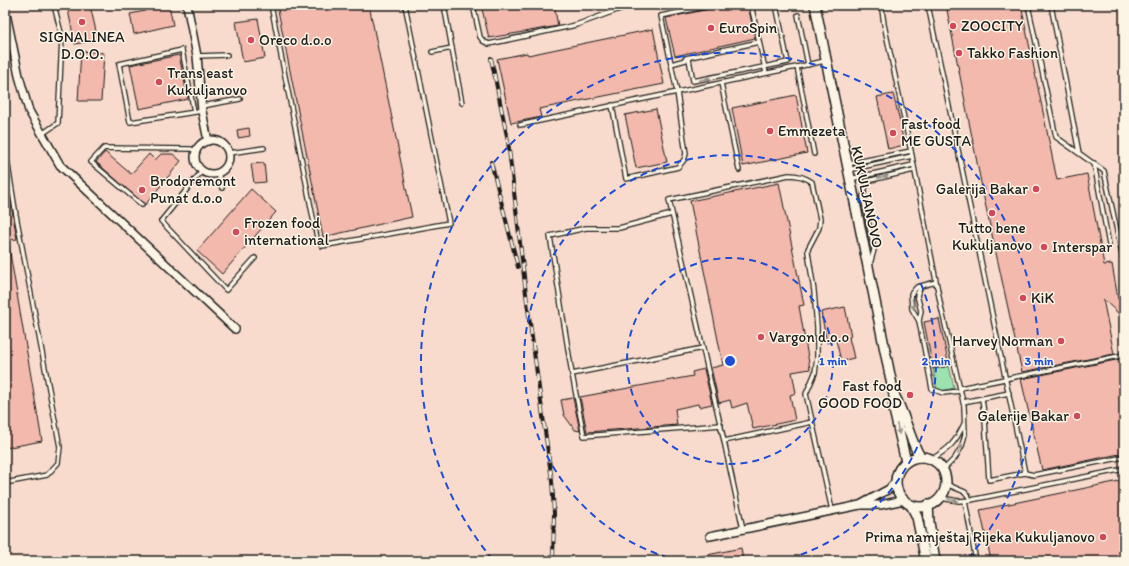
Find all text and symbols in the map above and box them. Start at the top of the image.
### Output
marker: SIGNALINEA D.O.O. [77,17,87,27]
place label: ZOOCITY [961,17,1024,35]
place label: EuroSpin [719,19,778,37]
marker: ZOOCITY [948,21,958,31]
marker: EuroSpin [706,23,716,33]
place label: SIGNALINEA D.O.O. [39,28,125,63]
place label: Oreco d.o.o [259,31,332,49]
marker: Oreco d.o.o [246,35,256,45]
place label: Takko Fashion [967,44,1058,62]
marker: Takko Fashion [954,48,964,58]
place label: Trans east Kukuljanovo [167,64,247,99]
one-way arrow [699,75,711,81]
marker: Trans east Kukuljanovo [154,77,164,87]
place label: Fast food ME GUSTA [901,115,972,150]
place label: Emmezeta [778,122,846,140]
marker: Emmezeta [765,126,775,136]
marker: Fast food ME GUSTA [888,128,898,138]
street label: KUKULJANOVO [847,144,887,250]
place label: Brodoremont Punat d.o.o [150,172,236,207]
one-way arrow [877,173,890,179]
place label: Galerija Bakar [936,180,1028,198]
marker: Galerija Bakar [1031,184,1041,194]
marker: Brodoremont Punat d.o.o [137,185,147,195]
marker: Tutto bene Kukuljanovo [987,208,997,218]
place label: Frozen food international [244,214,330,249]
place label: Tutto bene Kukuljanovo [952,219,1032,254]
marker: Frozen food international [231,227,241,237]
place label: Interspar [1052,238,1112,256]
marker: Interspar [1039,242,1049,252]
place label: KiK [1031,289,1054,307]
marker: KiK [1018,293,1028,303]
one-way arrow [909,297,916,310]
place label: Vargon d.o.o [769,328,849,346]
marker: Vargon d.o.o [756,332,766,342]
place label: Harvey Norman [952,332,1053,350]
marker: Harvey Norman [1056,336,1066,346]
centre of rings [723,354,737,368]
text: 1 min [819,354,848,368]
text: 2 min [922,354,951,368]
text: 3 min [1025,354,1054,368]
place label: Fast food GOOD FOOD [818,377,903,412]
marker: Fast food GOOD FOOD [905,390,915,400]
place label: Galerije Bakar [977,407,1069,425]
marker: Galerije Bakar [1072,411,1082,421]
one-way arrow [895,423,901,435]
one-way arrow [957,443,963,455]
one-way arrow [946,497,959,503]
place label: Prima namještaj Rijeka Kukuljanovo [865,528,1095,546]
marker: Prima namještaj Rijeka Kukuljanovo [1098,532,1108,542]

